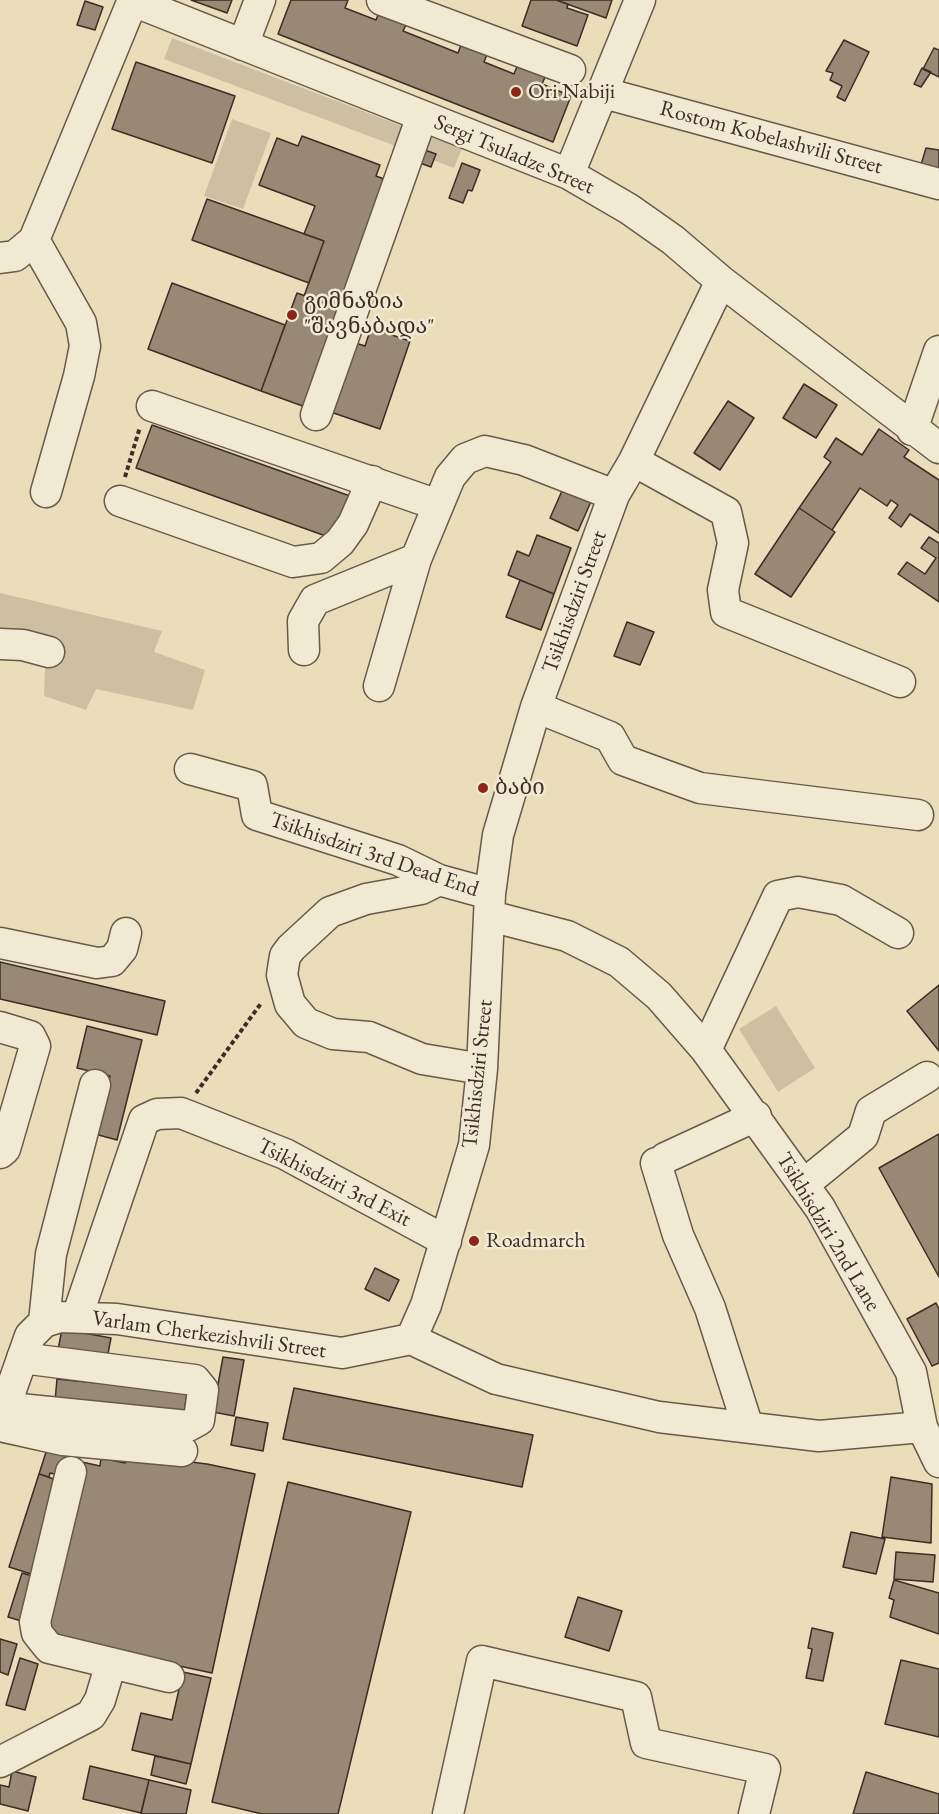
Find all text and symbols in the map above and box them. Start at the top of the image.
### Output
place label: Ori Nabiji [528,79,615,105]
marker: Ori Nabiji [509,85,523,99]
street label: Rostom Kobelashvili Street [657,96,885,180]
street label: Sergi Tsuladze Street [430,109,598,201]
place label: გიმნაზია "შავნაბადა" [304,289,435,340]
marker: გიმნაზია "შავნაბადა" [285,308,299,322]
street label: Tsikhisdziri Street [537,527,613,677]
place label: ბაბი [495,775,545,801]
marker: ბაბი [476,781,490,795]
street label: Tsikhisdziri 3rd Dead End [266,807,482,903]
street label: Tsikhisdziri Street [457,998,499,1150]
street label: Tsikhisdziri 3rd Exit [253,1133,415,1233]
street label: Tsikhisdziri 2nd Lane [770,1148,886,1316]
place label: Roadmarch [486,1228,586,1254]
marker: Roadmarch [467,1234,481,1248]
street label: Varlam Cherkezishvili Street [90,1306,328,1364]

